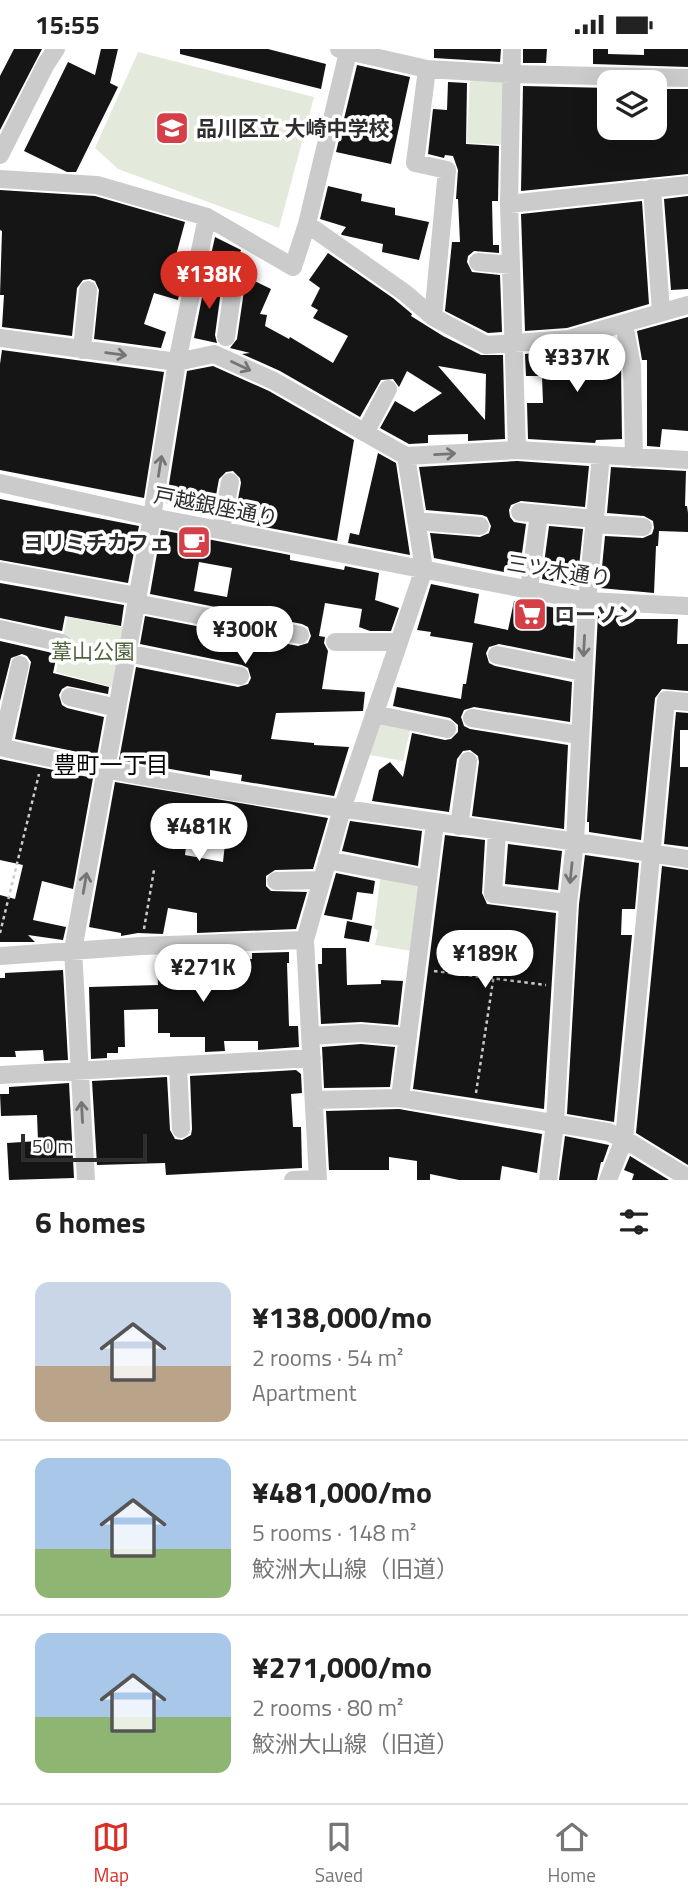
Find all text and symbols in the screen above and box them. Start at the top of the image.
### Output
text: 15:55 [35,5,100,44]
map controls [597,70,667,140]
button: layers [597,70,667,140]
school or university icon: 品川区立 大崎中学校 [153,109,191,147]
place label: 品川区立 大崎中学校 [196,112,390,144]
pin: ¥138K [160,251,258,311]
text: ¥138K [176,256,242,291]
pin: ¥337K [528,335,626,394]
text: ¥337K [544,339,610,374]
one-way arrow [104,348,127,361]
one-way arrow [230,360,251,373]
one-way arrow [434,447,456,460]
one-way arrow [154,455,167,478]
street label: 戸越銀座通り [151,478,281,534]
cafe icon: ヨリミチカフェ [175,523,213,561]
place label: ヨリミチカフェ [23,526,170,558]
street label: 三ツ木通り [505,546,613,594]
supermarket icon: ローソン [511,595,549,633]
place label: ローソン [554,598,638,630]
pin: ¥300K [196,607,294,666]
text: ¥300K [212,611,278,646]
one-way arrow [577,634,590,657]
park label: 葦山公園 [51,635,135,667]
district label: 豊町一丁目 [54,747,169,782]
pin: ¥481K [150,803,248,863]
text: ¥481K [166,808,232,843]
one-way arrow [565,861,578,884]
one-way arrow [79,872,93,895]
pin: ¥189K [436,930,534,990]
text: ¥189K [452,935,518,970]
pin: ¥271K [154,944,252,1004]
text: ¥271K [170,949,236,984]
one-way arrow [76,1101,89,1124]
scale bar [21,1131,147,1163]
text: 50 m [32,1131,73,1160]
text: 6 homes [35,1199,146,1245]
icon: filters [615,1203,653,1241]
text: ¥138,000/mo [252,1294,432,1340]
icon: home [91,1310,175,1394]
text: 2 rooms · 54 m² [252,1340,403,1375]
text: Apartment [252,1375,357,1410]
text: ¥481,000/mo [252,1469,432,1515]
icon: home [91,1486,175,1570]
text: 5 rooms · 148 m² [252,1515,416,1550]
text: 鮫洲大山線（旧道） [252,1551,459,1586]
text: ¥271,000/mo [252,1644,432,1690]
icon: home [91,1661,175,1745]
text: 2 rooms · 80 m² [252,1690,403,1725]
text: 鮫洲大山線（旧道） [252,1726,459,1761]
tab: Map [92,1818,130,1889]
tab: Saved [315,1818,363,1889]
tab: Home [548,1818,596,1889]

